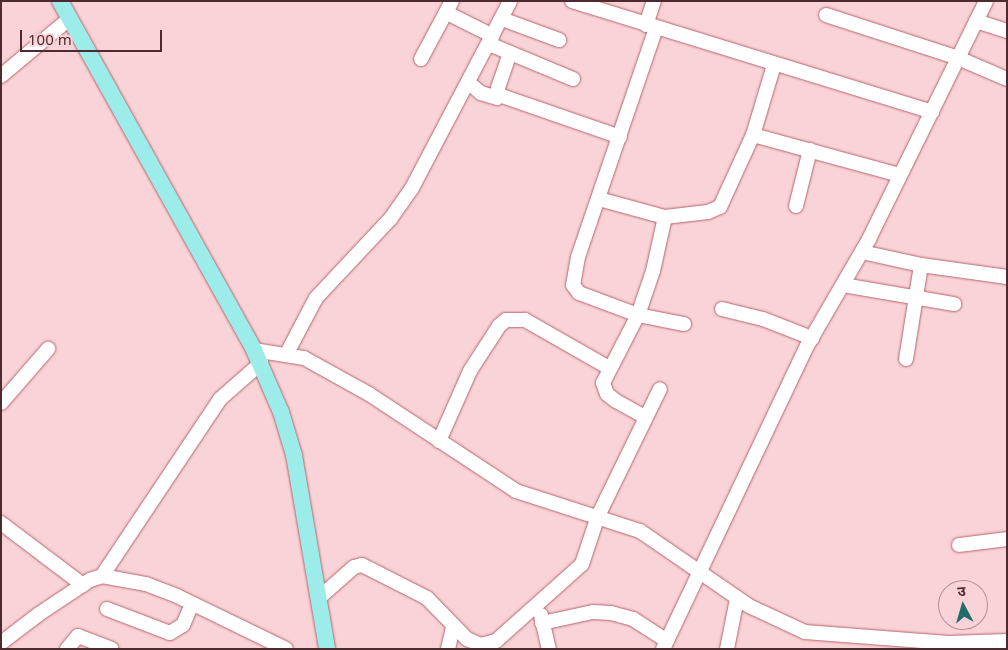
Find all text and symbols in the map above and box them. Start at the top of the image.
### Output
scale bar [22,20,165,52]
text: 100 m [28,29,72,49]
north arrow [938,580,988,630]
text: उ [956,581,967,600]

